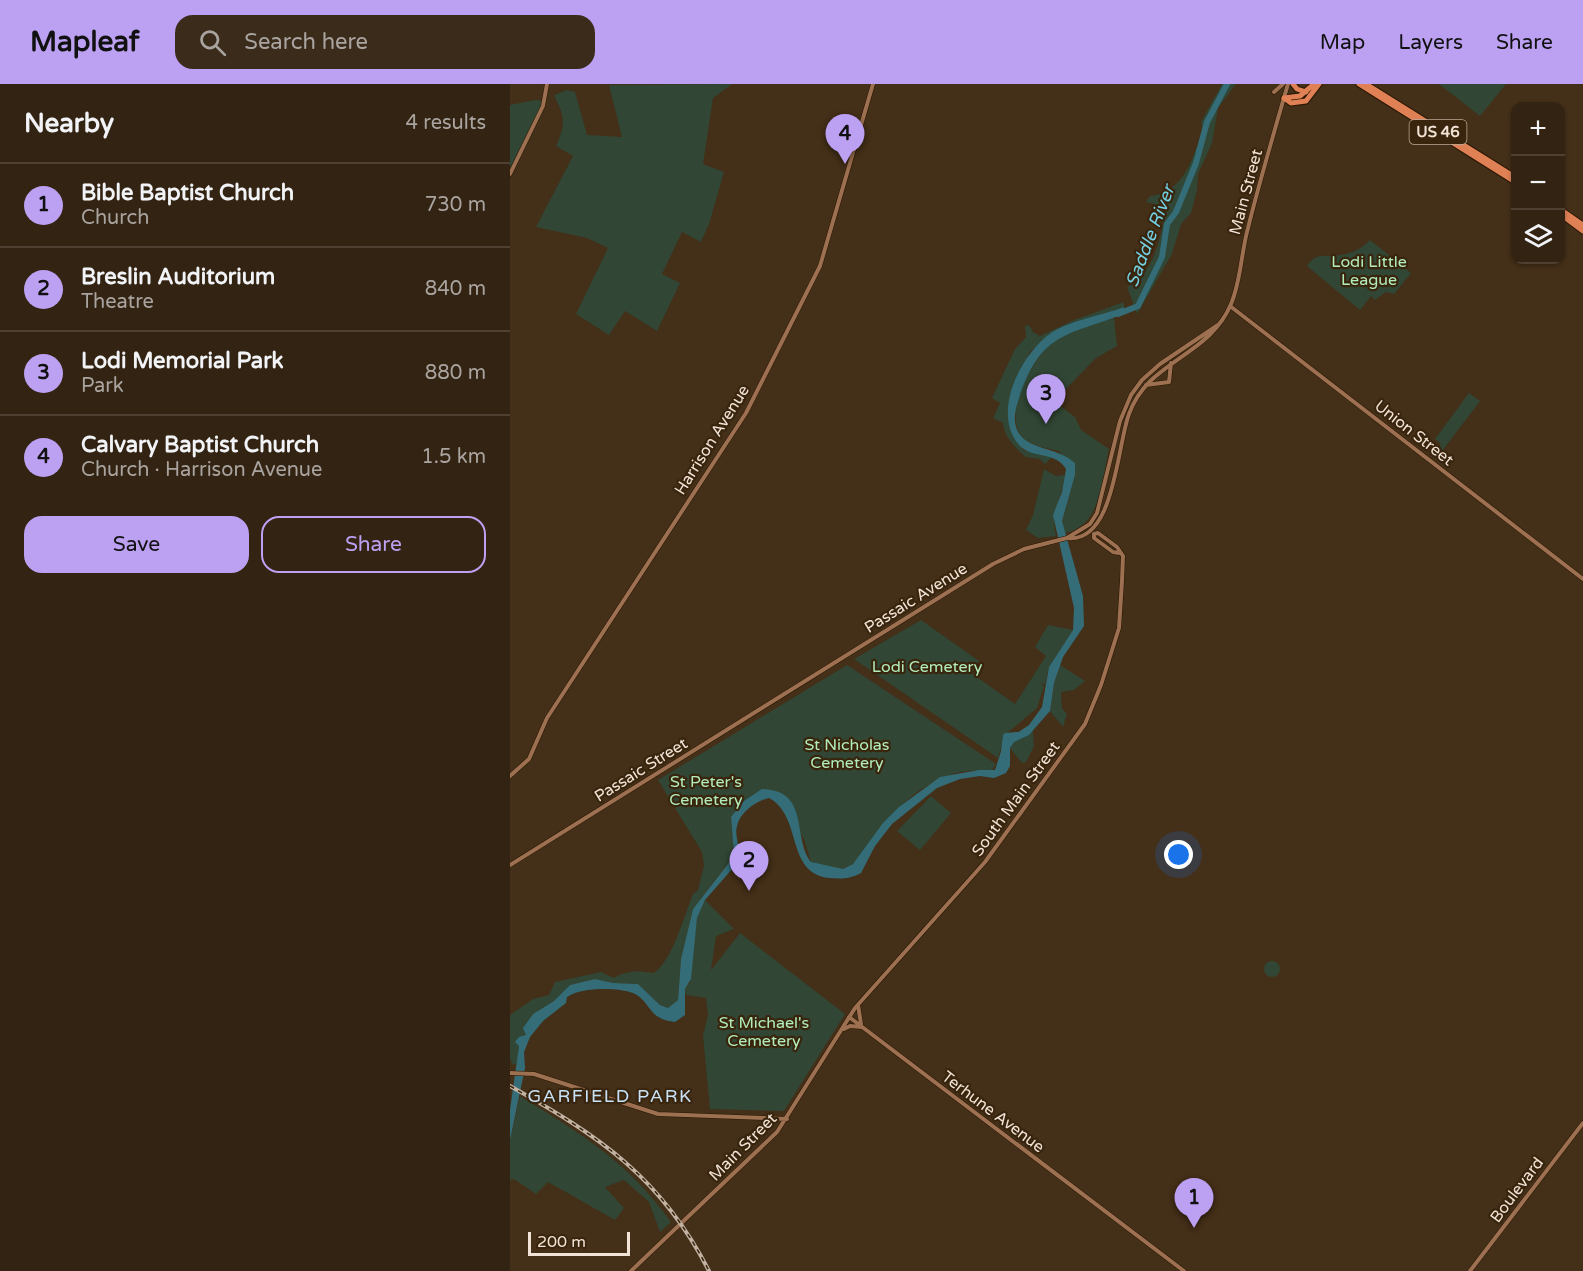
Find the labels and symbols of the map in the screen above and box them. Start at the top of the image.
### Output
pin: 4 [826,115,864,164]
road number: US 46 [1410,120,1466,144]
street label: Main Street [1225,147,1267,237]
water label: Saddle River [1121,180,1180,290]
park label: Lodi Little League [1331,252,1407,290]
pin: 3 [1026,374,1066,424]
street label: Harrison Avenue [670,381,754,499]
street label: Union Street [1370,396,1458,470]
street label: Passaic Avenue [861,558,971,638]
park label: Lodi Cemetery [872,657,983,677]
street label: Passaic Street [591,733,691,807]
park label: St Nicholas Cemetery [804,735,890,773]
street label: South Main Street [968,738,1064,860]
park label: St Peter's Cemetery [669,772,743,810]
your location [1164,840,1193,869]
pin: 2 [730,842,768,891]
park label: St Michael's Cemetery [719,1013,809,1051]
street label: Terhune Avenue [938,1067,1048,1157]
district label: GARFIELD PARK [527,1085,693,1107]
street label: Main Street [705,1109,781,1185]
street label: Boulevard [1486,1153,1548,1227]
pin: 1 [1174,1178,1214,1228]
scale bar [528,1229,630,1256]

